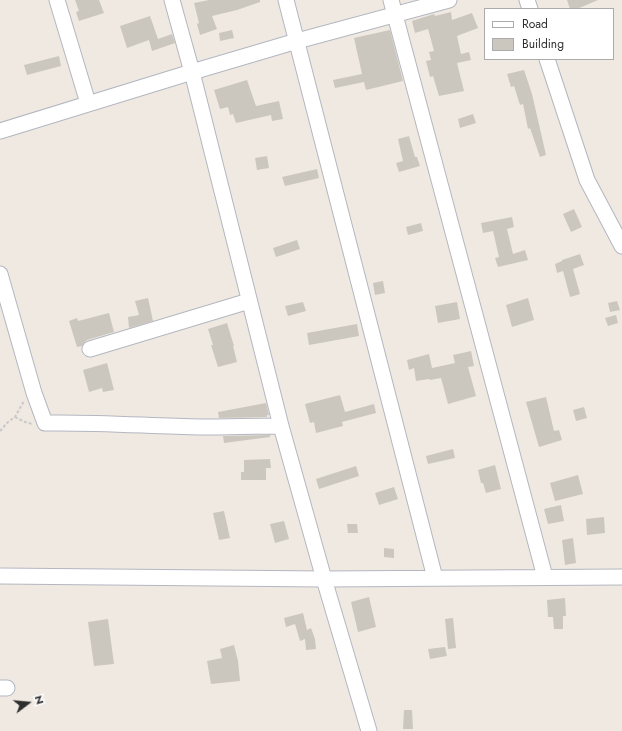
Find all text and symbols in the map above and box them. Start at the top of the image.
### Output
legend [484,8,614,60]
text: Road [522,15,548,33]
text: Building [522,35,564,53]
north arrow [8,683,48,723]
text: N [31,693,48,706]

